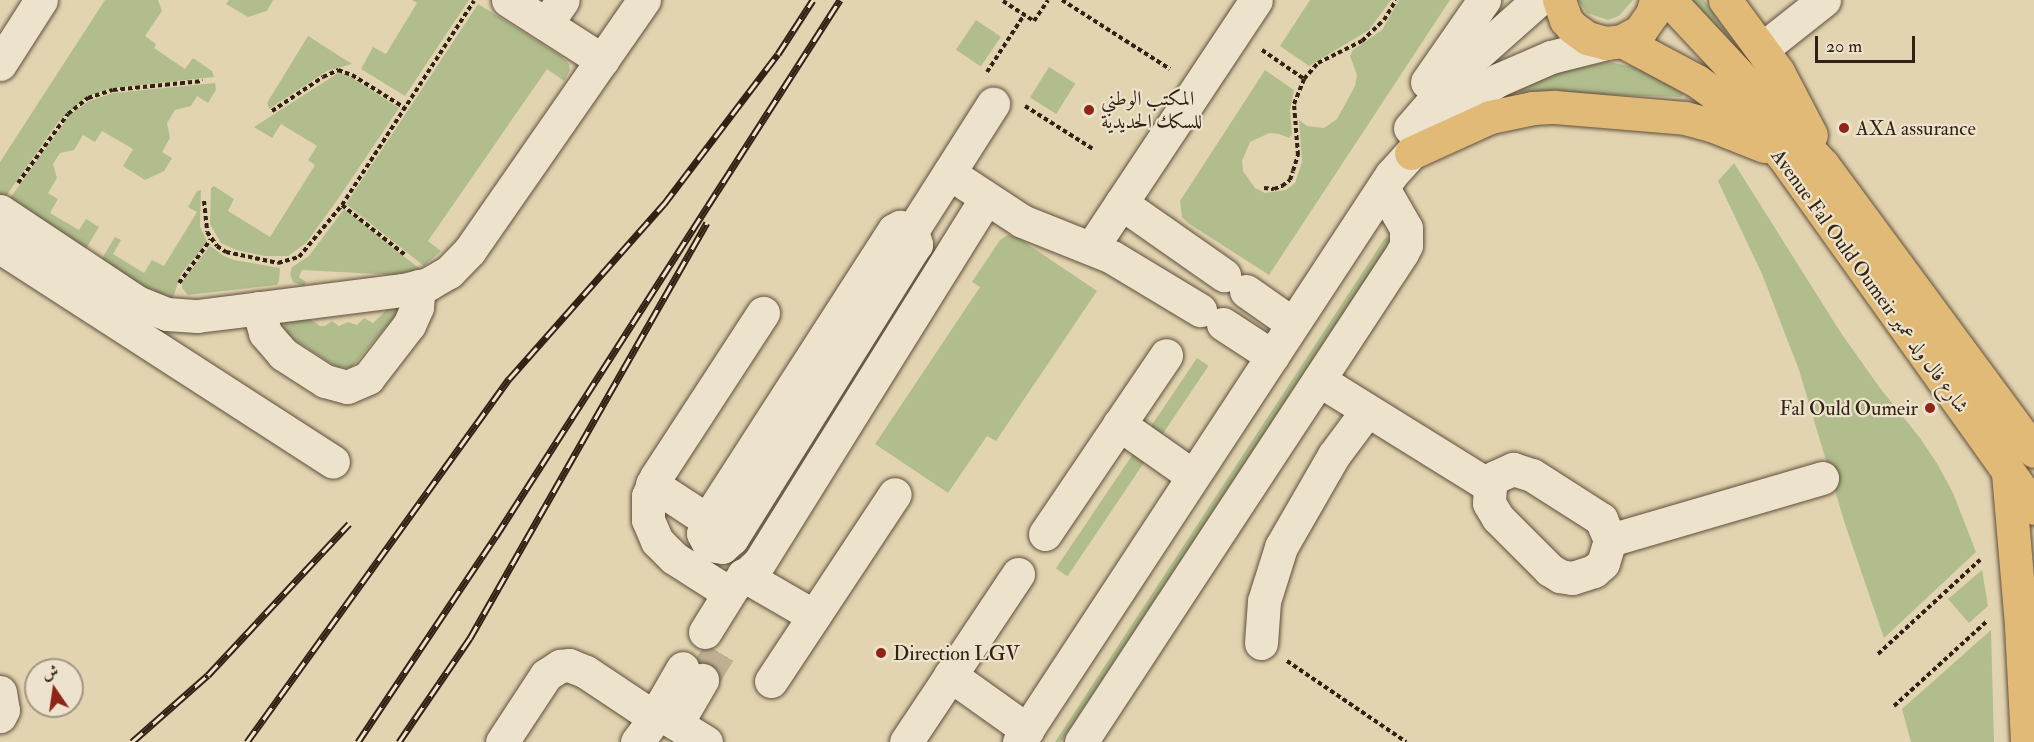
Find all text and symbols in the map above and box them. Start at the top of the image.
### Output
scale bar [1818,24,1918,62]
text: 20 m [1826,35,1862,58]
place label: المكتب الوطني للسكك الحديدية [1101,86,1202,133]
marker: المكتب الوطني للسكك الحديدية [1082,103,1096,117]
place label: AXA assurance [1856,116,1976,140]
marker: AXA assurance [1837,121,1851,135]
street label: Avenue Fal Ould Oumeir شارع فال ولد عمير [1766,144,1974,418]
place label: Fal Ould Oumeir [1780,396,1918,420]
marker: Fal Ould Oumeir [1923,401,1937,415]
place label: Direction LGV [893,641,1020,665]
marker: Direction LGV [874,646,888,660]
north arrow [24,658,84,718]
text: ش [40,661,60,684]

